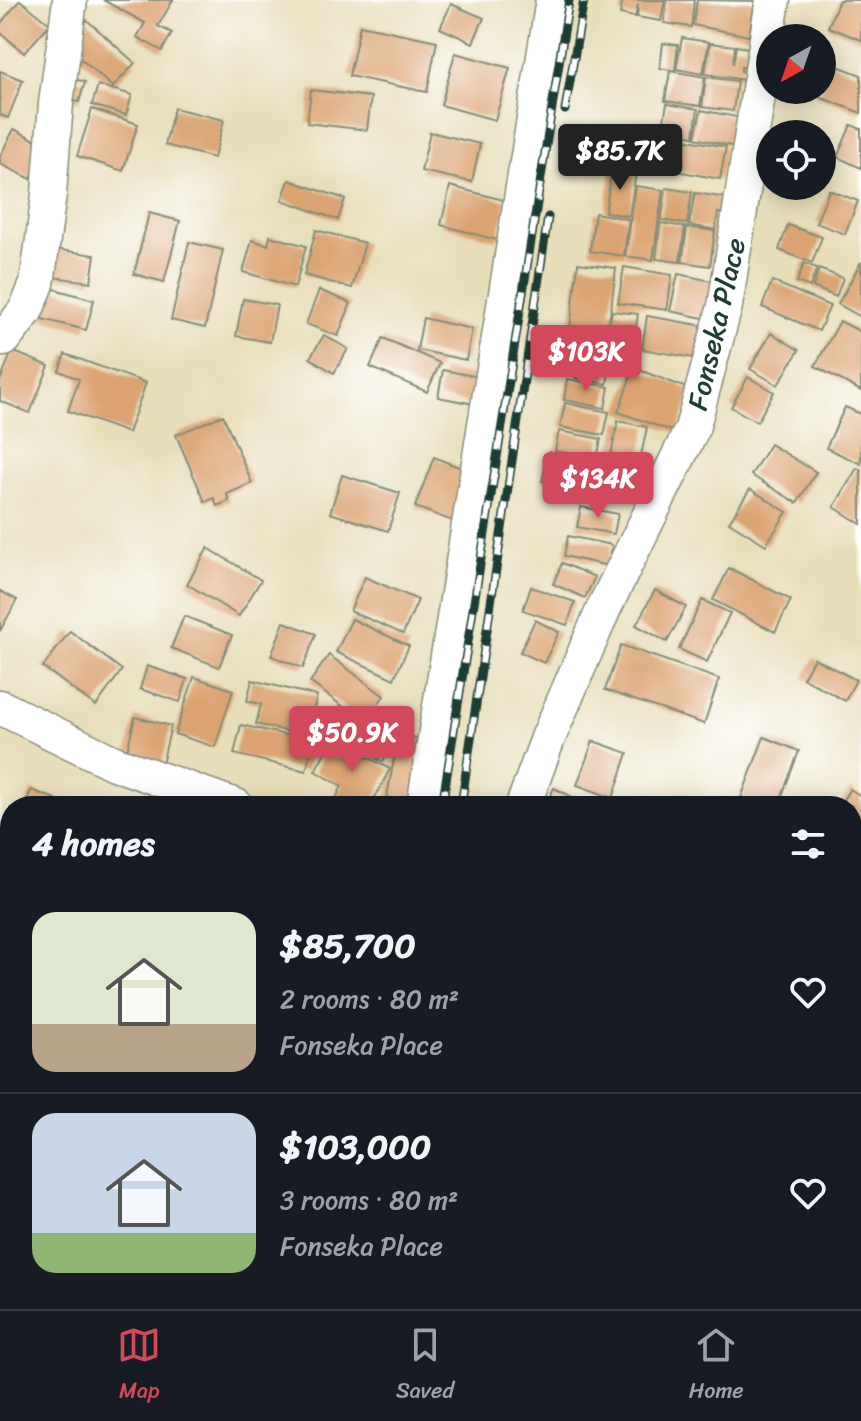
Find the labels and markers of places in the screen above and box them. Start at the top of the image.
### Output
pin: $85.7K [555,124,685,192]
pin: $103K [530,325,642,393]
pin: $134K [542,452,654,520]
pin: $50.9K [287,706,417,774]

